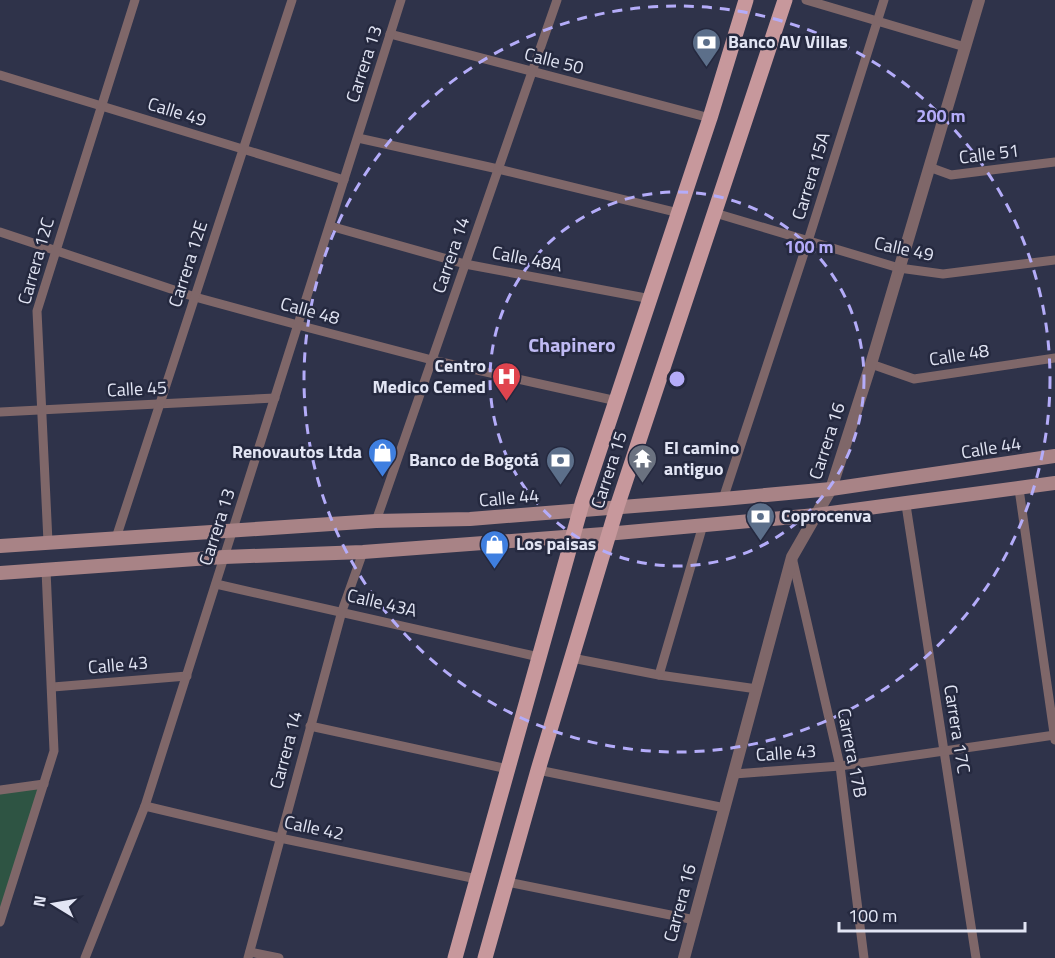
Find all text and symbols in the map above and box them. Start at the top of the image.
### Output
street label: Carrera 13 [338,22,389,106]
bank icon: Banco AV Villas [691,26,723,68]
place label: Banco AV Villas [728,28,848,55]
street label: Calle 50 [522,40,587,81]
street label: Calle 49 [144,90,210,133]
text: 200 m [916,102,966,129]
street label: Carrera 15A [784,128,837,223]
street label: Calle 51 [957,136,1021,171]
street label: Carrera 14 [425,213,476,297]
street label: Carrera 12C [10,214,61,308]
street label: Carrera 12E [161,217,214,311]
street label: Calle 49 [872,229,936,268]
text: 100 m [784,233,834,260]
street label: Calle 48A [490,238,565,279]
street label: Calle 48 [277,290,343,331]
district label: Chapinero [528,329,616,360]
street label: Calle 48 [927,336,991,373]
place label: Centro Medico Cemed [372,352,486,400]
hospital icon: Centro Medico Cemed [491,360,523,402]
centre of rings [667,369,687,389]
street label: Calle 45 [106,373,168,404]
street label: Carrera 16 [801,399,852,483]
street label: Carrera 15 [583,428,634,512]
street label: Calle 44 [959,429,1023,466]
place label: El camino antiguo [664,434,739,482]
shop icon: Renovautos Ltda [367,436,399,478]
place label: Renovautos Ltda [232,438,362,465]
temple icon: El camino antiguo [627,442,659,484]
bank icon: Banco de Bogotá [544,444,576,486]
place label: Banco de Bogotá [409,446,539,473]
street label: Calle 44 [478,481,540,514]
street label: Carrera 13 [191,485,242,569]
bank icon: Coprocenva [744,500,776,542]
place label: Coprocenva [781,502,871,529]
shop icon: Los paisas [479,528,511,570]
place label: Los paisas [516,530,596,557]
street label: Calle 43A [344,581,420,624]
street label: Calle 43 [87,648,149,681]
street label: Carrera 17C [937,683,978,775]
street label: Carrera 17B [831,706,874,800]
street label: Carrera 14 [262,708,309,792]
street label: Calle 43 [755,737,817,768]
street label: Calle 42 [282,808,346,847]
street label: Carrera 16 [656,861,703,945]
north arrow [24,874,84,934]
text: N [26,893,52,909]
scale bar [839,895,1025,933]
text: 100 m [848,902,897,929]

